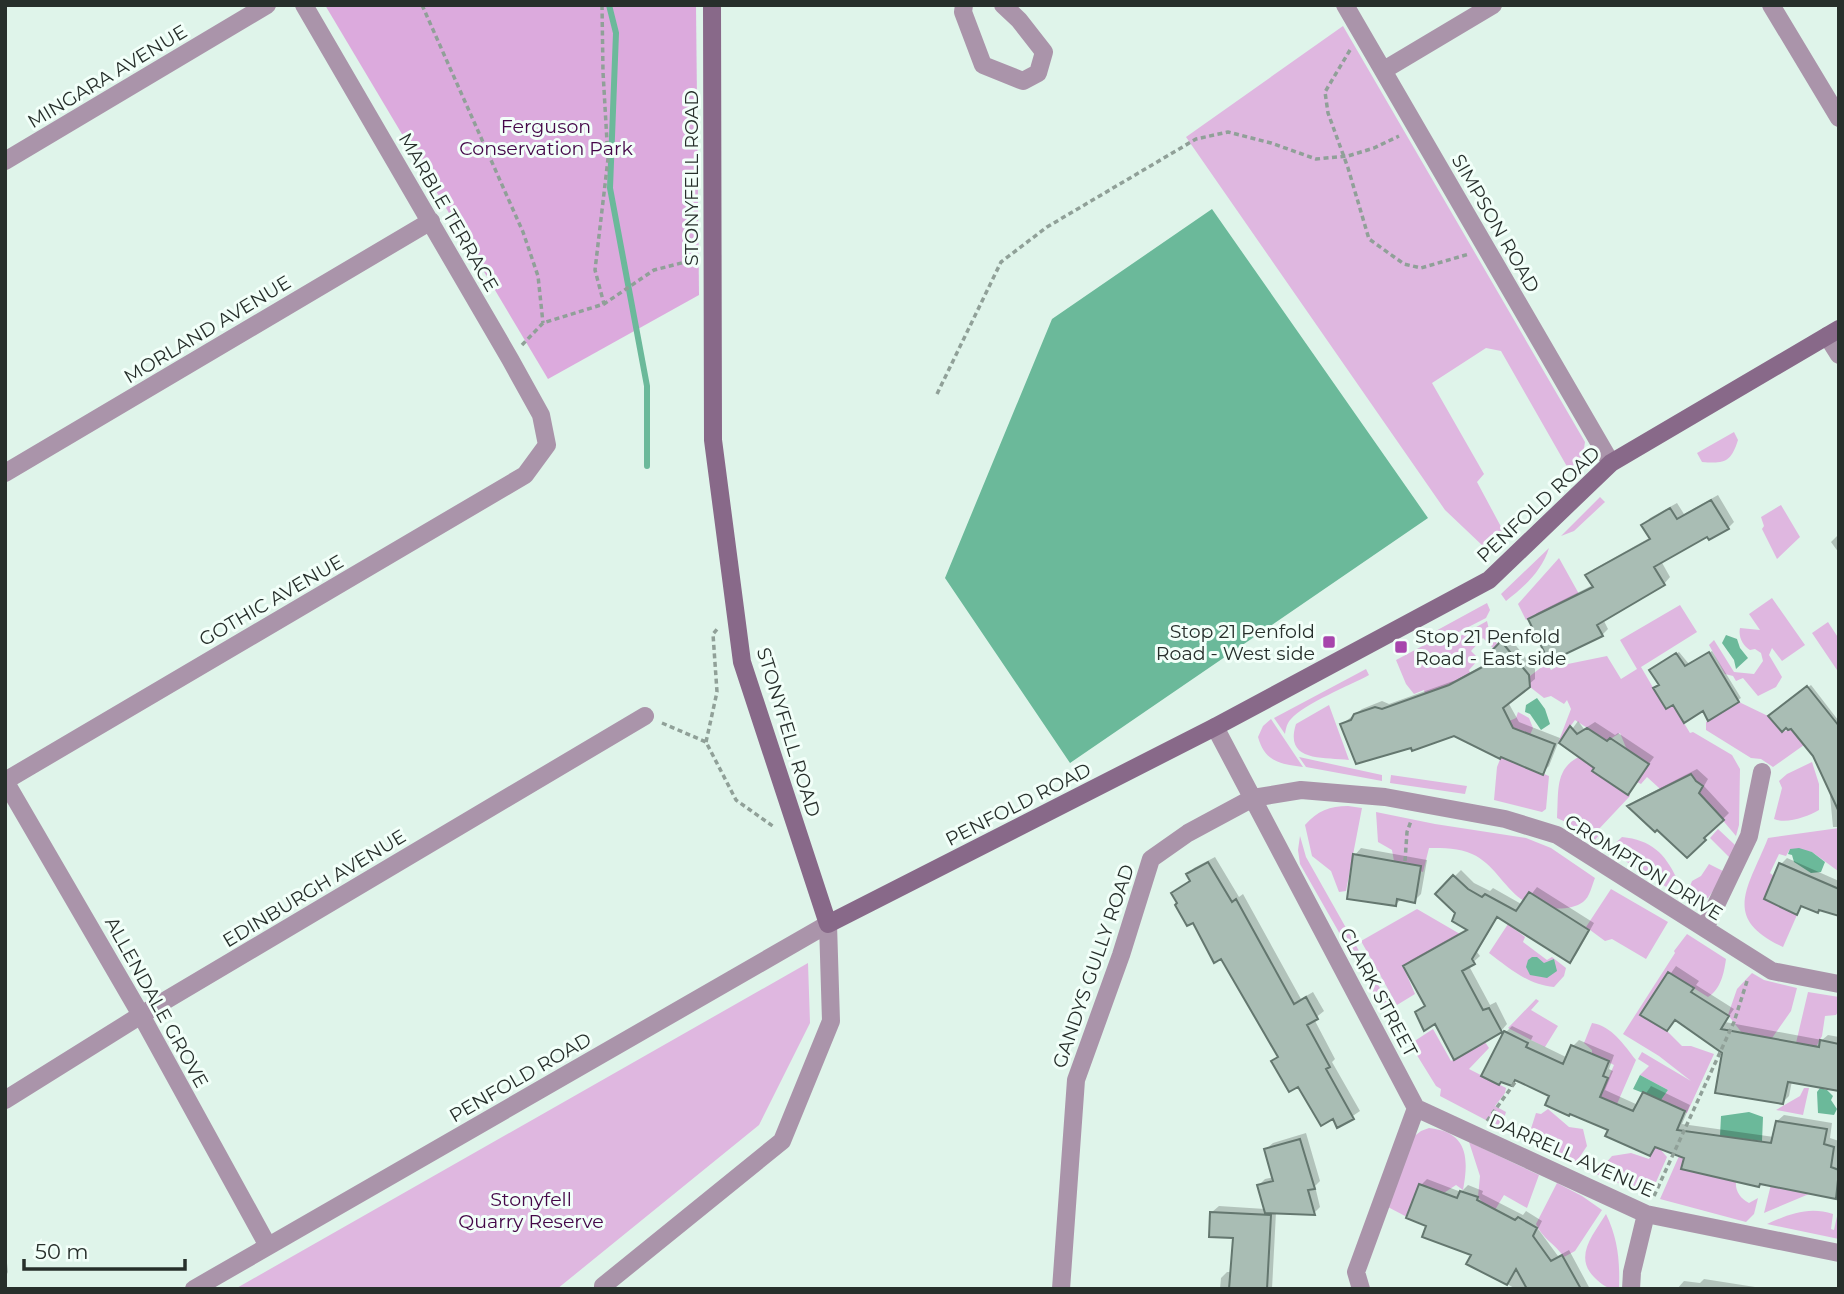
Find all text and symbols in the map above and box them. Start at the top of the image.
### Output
street label: MINGARA AVENUE [23,20,191,133]
street label: STONYFELL ROAD [680,90,703,266]
park label: Ferguson Conservation Park [459,115,633,160]
street label: MARBLE TERRACE [394,129,503,296]
street label: SIMPSON ROAD [1447,150,1545,297]
street label: MORLAND AVENUE [120,270,295,388]
street label: PENFOLD ROAD [1472,441,1605,567]
street label: GOTHIC AVENUE [195,550,347,651]
place label: Stop 21 Penfold Road - West side [1156,620,1315,665]
place label: Stop 21 Penfold Road - East side [1415,625,1566,670]
marker: Stop 21 Penfold Road - West side [1321,634,1337,650]
marker: Stop 21 Penfold Road - East side [1393,639,1409,655]
street label: STONYFELL ROAD [752,645,825,820]
street label: PENFOLD ROAD [942,758,1095,851]
street label: CROMPTON DRIVE [1561,809,1727,925]
street label: EDINBURGH AVENUE [218,825,410,952]
street label: GANDYS GULLY ROAD [1048,861,1139,1071]
street label: ALLENDALE GROVE [100,913,213,1092]
street label: CLARK STREET [1335,924,1422,1061]
street label: PENFOLD ROAD [445,1027,595,1127]
street label: DARRELL AVENUE [1486,1109,1658,1202]
park label: Stonyfell Quarry Reserve [458,1188,604,1233]
scale bar [24,1228,186,1272]
text: 50 m [35,1239,89,1264]

